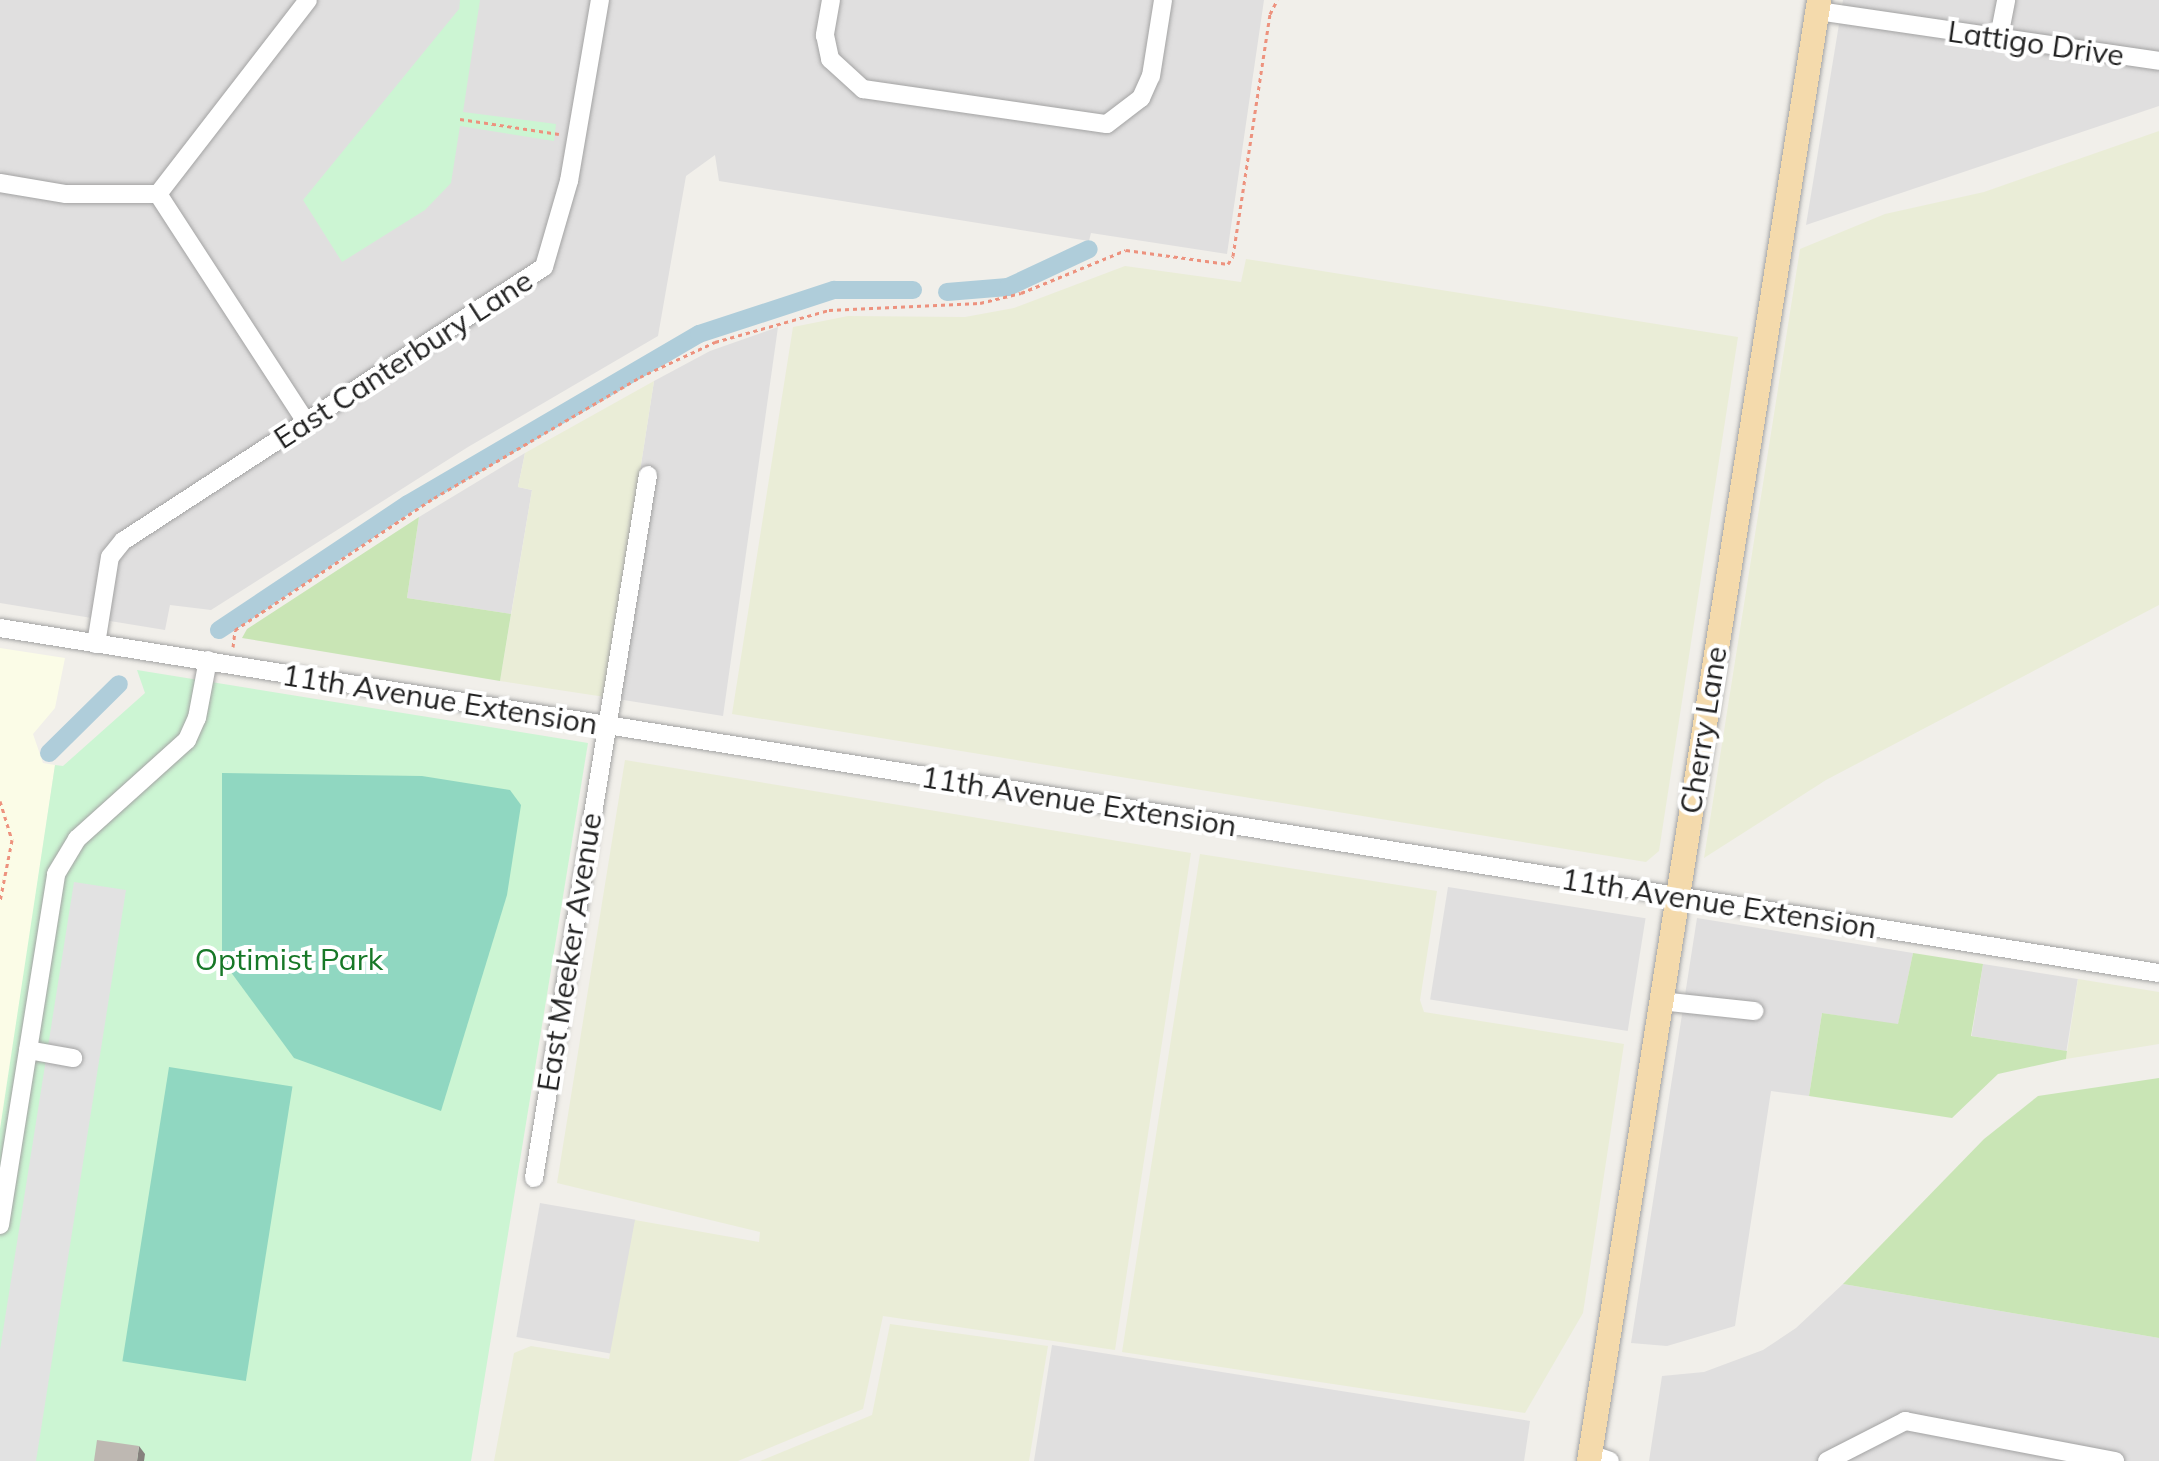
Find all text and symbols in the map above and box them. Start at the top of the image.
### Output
street label: Lattigo Drive [1946,13,2126,73]
street label: East Canterbury Lane [267,262,539,456]
street label: Cherry Lane [1672,644,1734,816]
street label: 11th Avenue Extension [280,656,600,742]
street label: 11th Avenue Extension [919,758,1239,844]
street label: East Meeker Avenue [529,810,609,1094]
street label: 11th Avenue Extension [1559,860,1879,946]
park label: Optimist Park [195,941,383,977]

